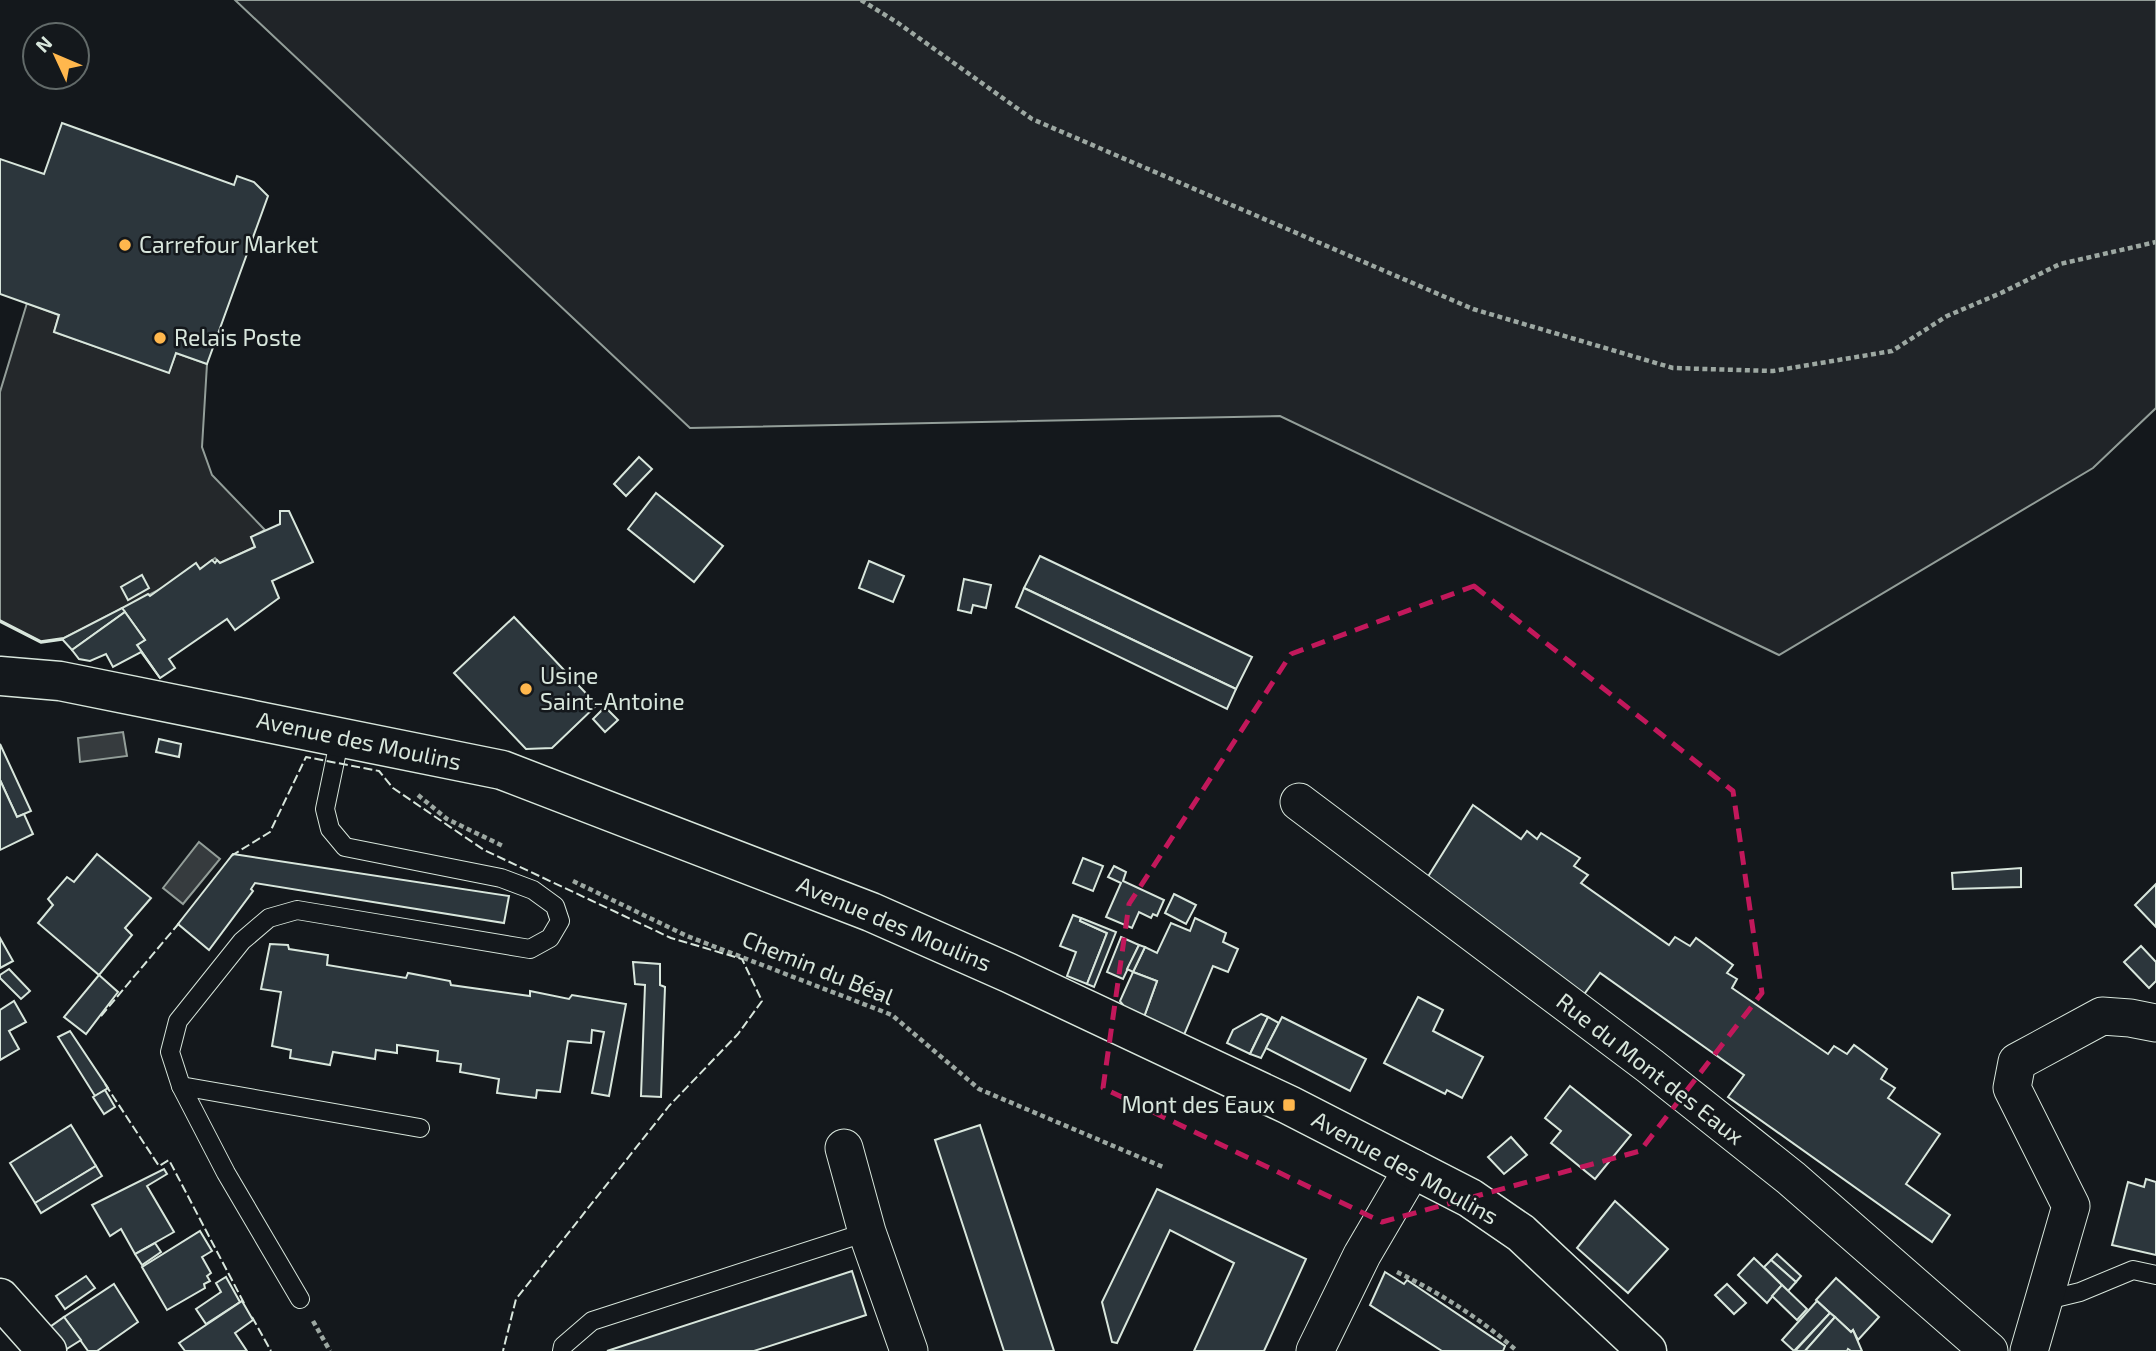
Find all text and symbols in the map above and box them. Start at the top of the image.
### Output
north arrow [21,21,91,91]
text: N [30,31,56,57]
place label: Carrefour Market [139,230,319,258]
marker: Carrefour Market [117,237,133,253]
place label: Relais Poste [174,323,302,351]
marker: Relais Poste [152,330,168,346]
place label: Usine Saint-Antoine [540,661,685,715]
marker: Usine Saint-Antoine [518,681,534,697]
street label: Avenue des Moulins [254,705,464,775]
street label: Avenue des Moulins [793,869,996,977]
street label: Chemin du Béal [739,924,898,1010]
street label: Rue du Mont des Eaux [1551,986,1750,1150]
place label: Mont des Eaux [1121,1090,1275,1118]
marker: Mont des Eaux [1281,1097,1297,1113]
street label: Avenue des Moulins [1308,1104,1503,1230]

